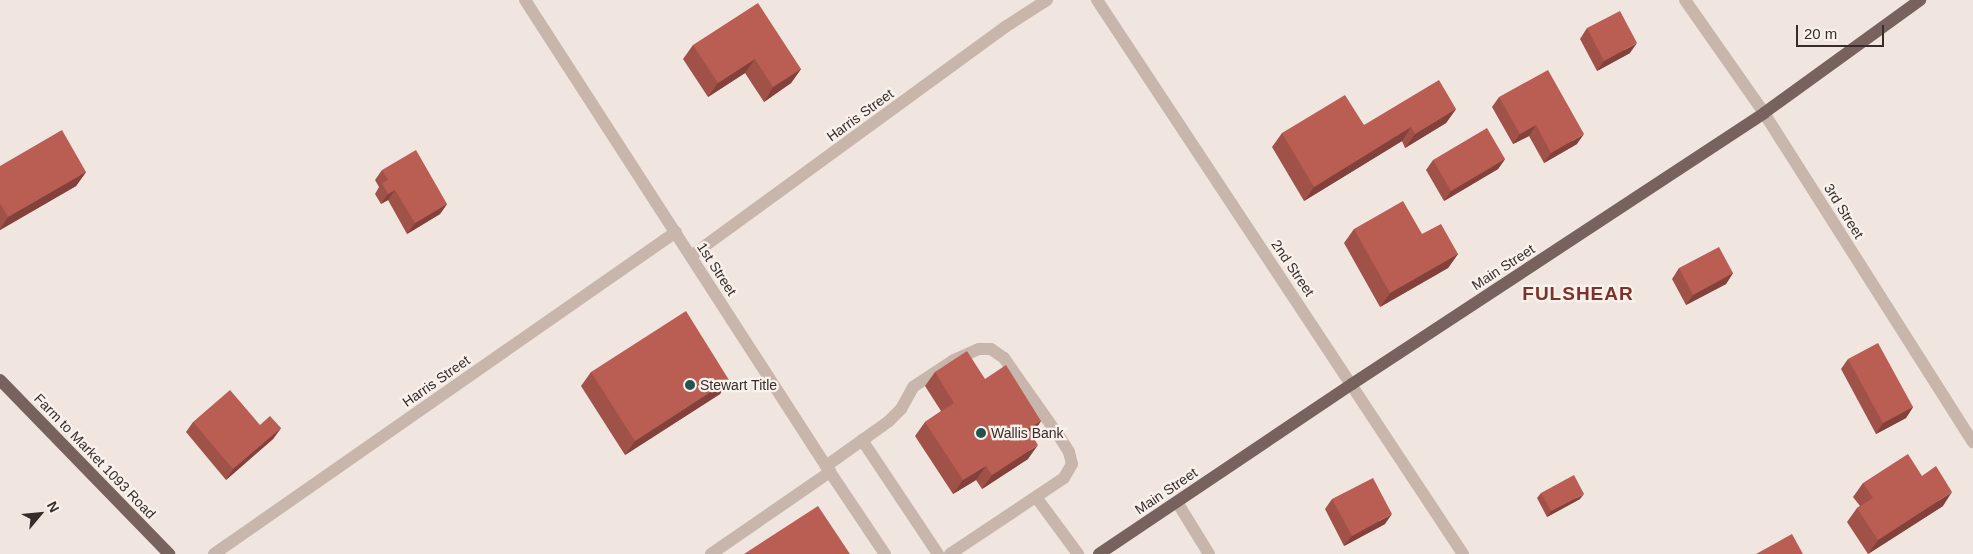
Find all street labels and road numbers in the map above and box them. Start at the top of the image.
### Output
street label: Harris Street [823,85,897,145]
street label: 3rd Street [1821,180,1867,242]
street label: 2nd Street [1268,237,1318,299]
street label: 1st Street [694,239,740,299]
street label: Main Street [1468,240,1538,294]
street label: Harris Street [399,352,473,410]
street label: Farm to Market 1093 Road [31,390,159,522]
street label: Main Street [1132,464,1200,518]

